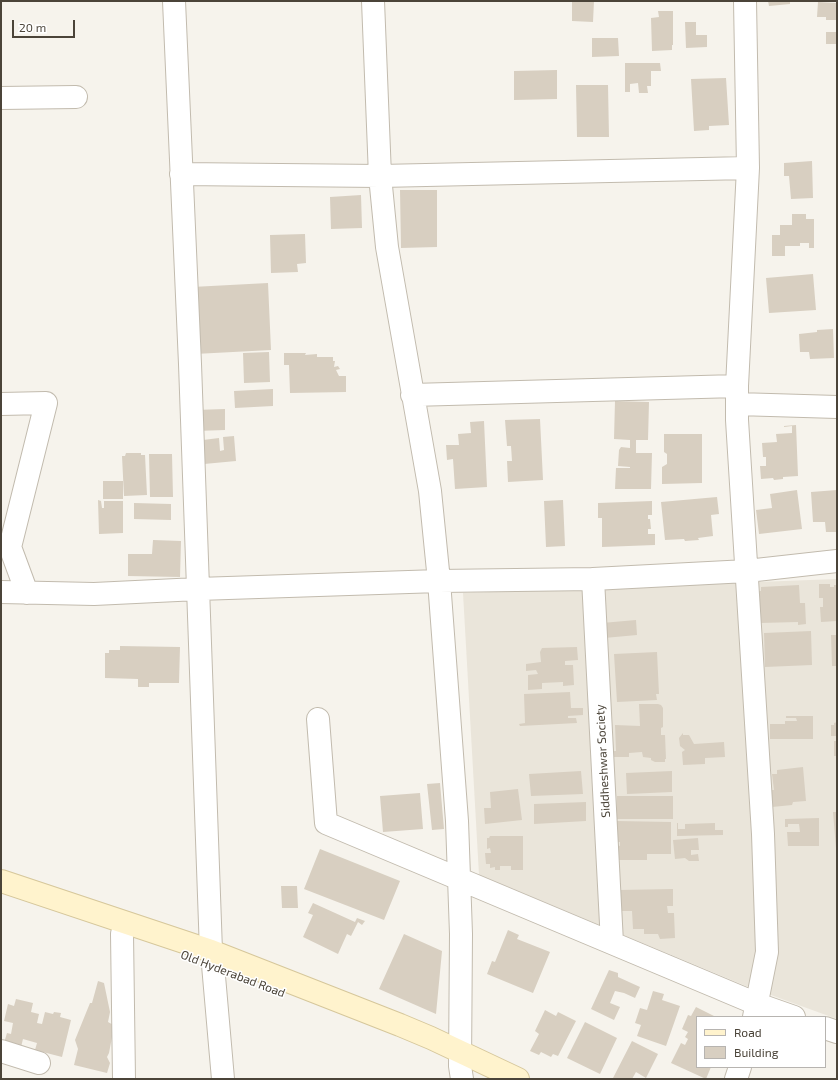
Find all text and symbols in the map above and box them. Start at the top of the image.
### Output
scale bar [14,12,77,38]
text: 20 m [19,20,46,34]
street label: Siddheshwar Society [593,704,613,818]
street label: Old Hyderabad Road [179,947,287,1001]
legend [696,1016,826,1068]
text: Road [734,1025,762,1039]
text: Building [734,1045,778,1059]

